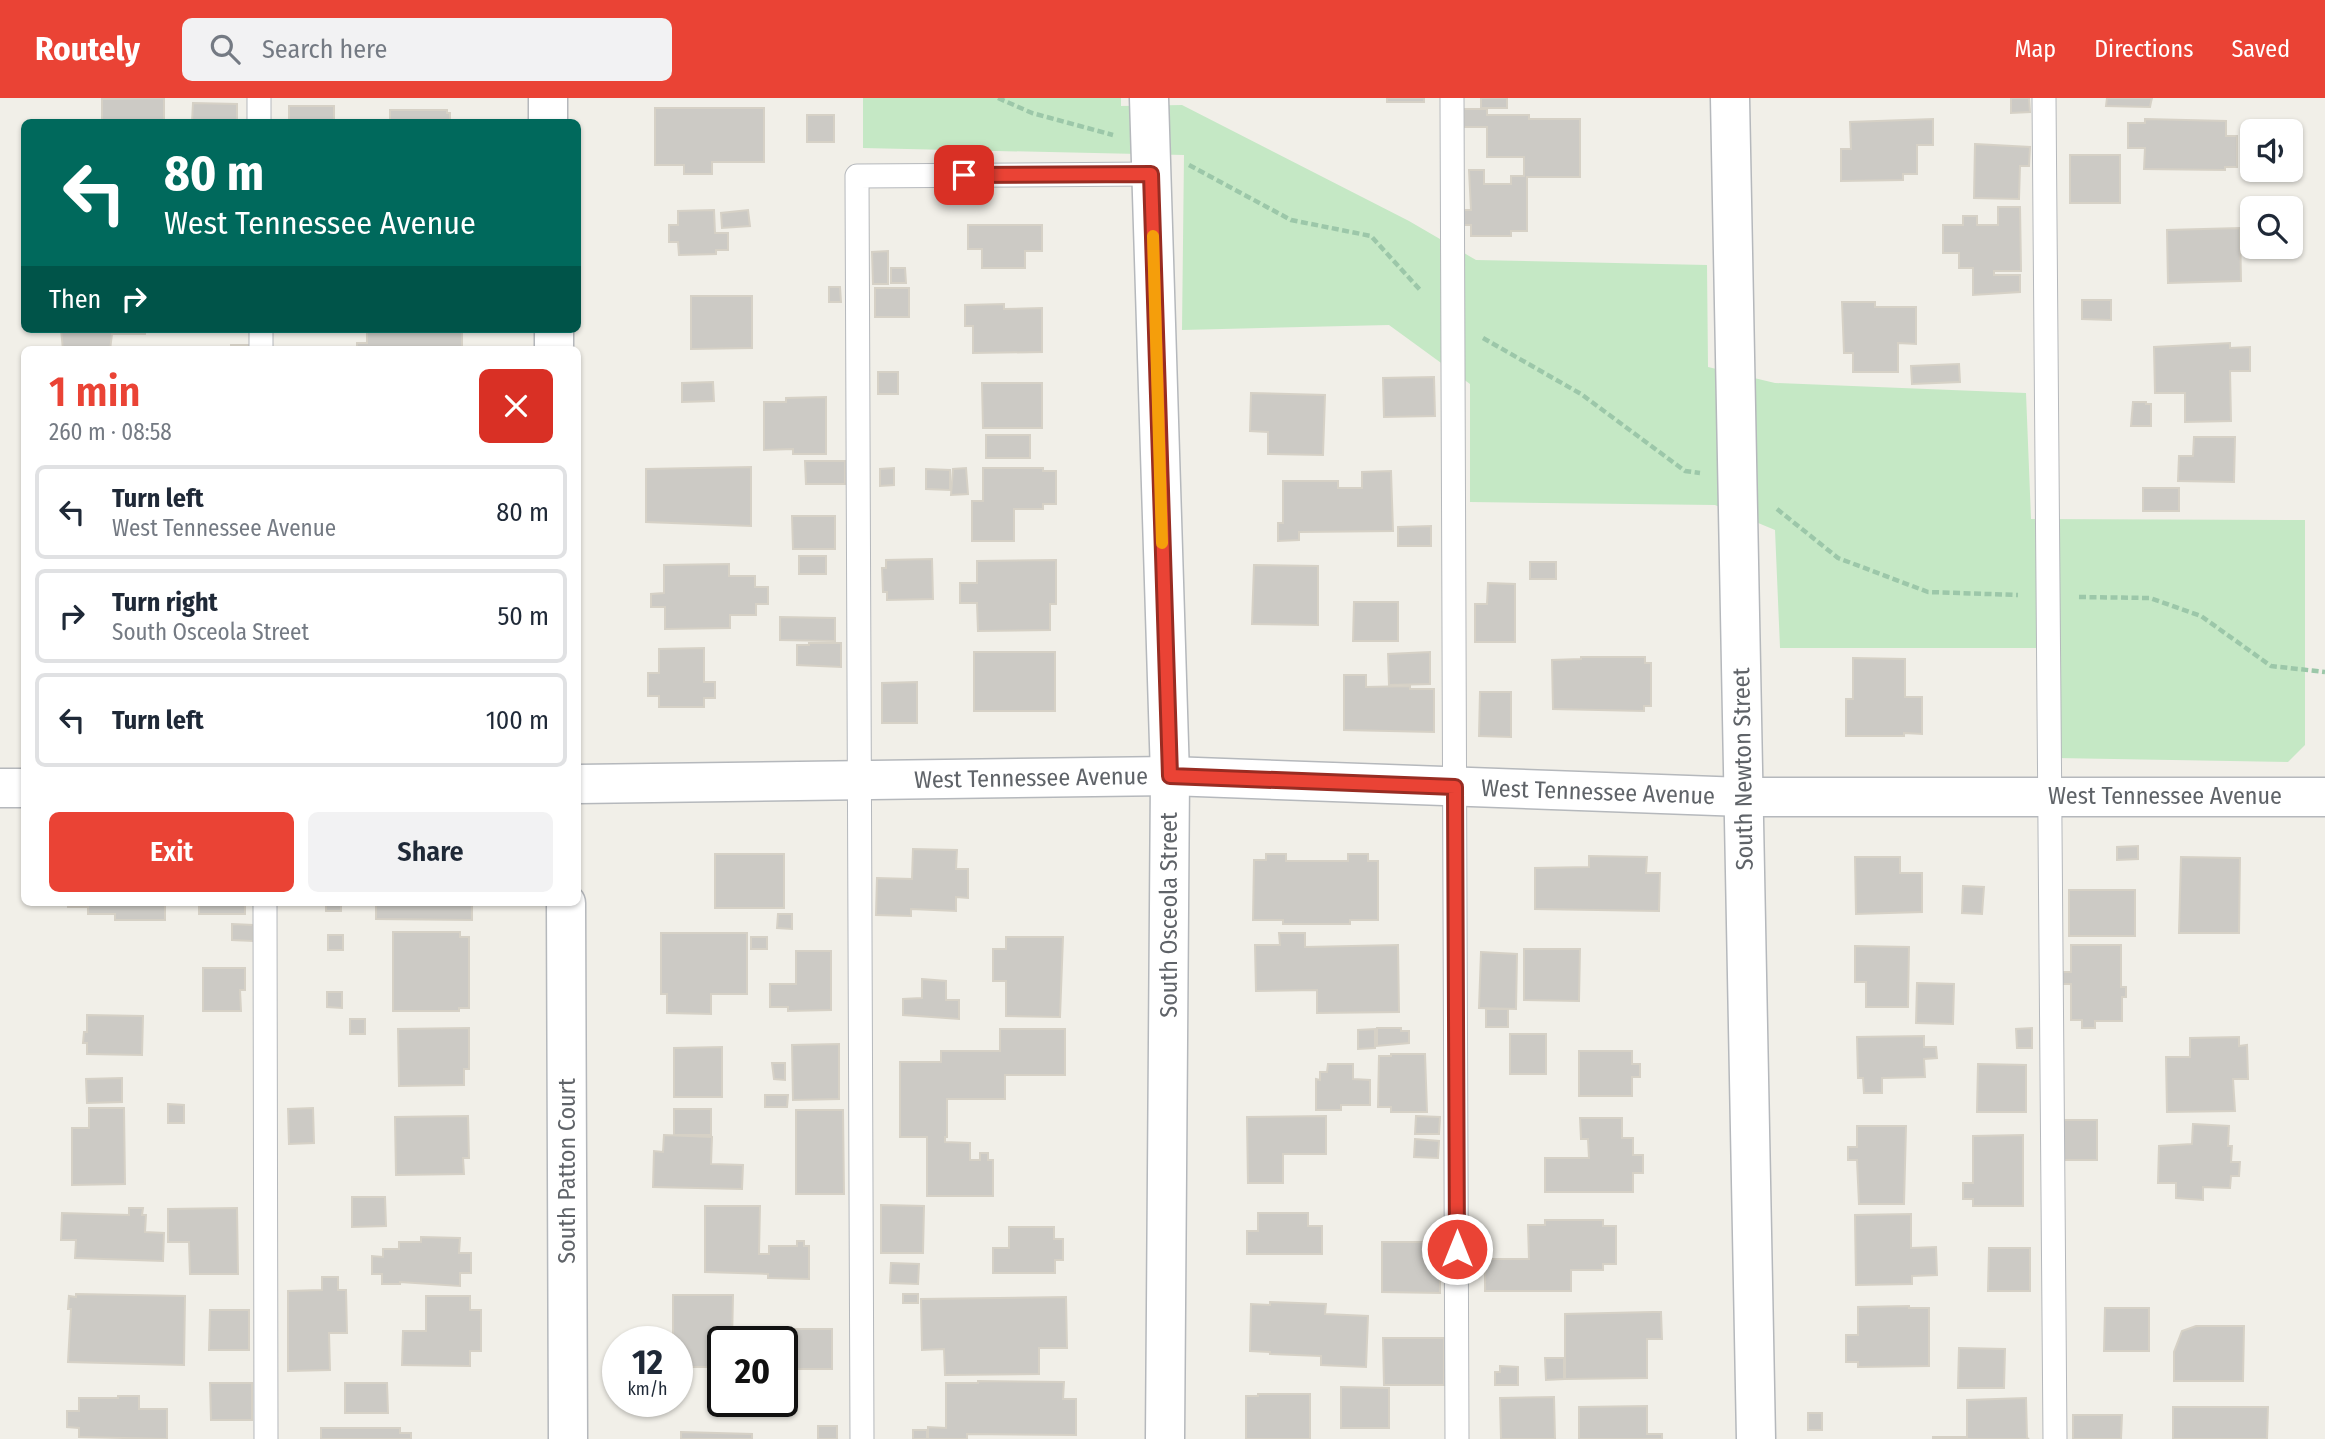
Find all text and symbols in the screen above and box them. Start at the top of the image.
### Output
search box [182,18,672,81]
text: Routely [35,29,140,69]
icon: search [206,30,244,68]
text: Search here [262,34,387,65]
text: Map [2015,35,2056,63]
text: Directions [2094,35,2193,63]
text: Saved [2231,35,2290,63]
map controls [2240,119,2303,259]
button: sound [2240,119,2303,182]
text: 80 m [164,144,264,203]
pin [934,145,994,205]
icon: left [49,147,140,238]
icon: arrive [945,156,983,194]
button: search [2240,196,2303,259]
text: West Tennessee Avenue [164,204,476,242]
icon: right [115,280,153,318]
text: Then [49,284,101,315]
text: 1 min [49,367,140,417]
button: close [479,369,553,443]
text: 260 m · 08:58 [49,418,172,446]
text: Turn left [112,483,204,514]
icon: left [53,493,91,531]
text: 80 m [496,497,549,528]
text: West Tennessee Avenue [112,514,336,542]
text: Turn right [112,587,218,618]
icon: right [53,597,91,635]
text: 50 m [497,601,549,632]
text: South Osceola Street [112,618,309,646]
street label: South Newton Street [1727,667,1759,871]
icon: left [53,701,91,739]
text: Turn left [112,705,204,736]
text: 100 m [486,705,549,736]
street label: West Tennessee Avenue [914,762,1148,794]
street label: West Tennessee Avenue [1481,774,1715,810]
street label: West Tennessee Avenue [2048,782,2282,810]
button: Exit [49,812,294,892]
button: Share [308,812,553,892]
street label: South Osceola Street [1155,812,1183,1018]
street label: South Patton Court [553,1078,581,1264]
position arrow [1420,1212,1494,1286]
speed limit sign: 20 [707,1326,798,1417]
text: 12 [632,1341,663,1383]
text: km/h [627,1378,668,1400]

